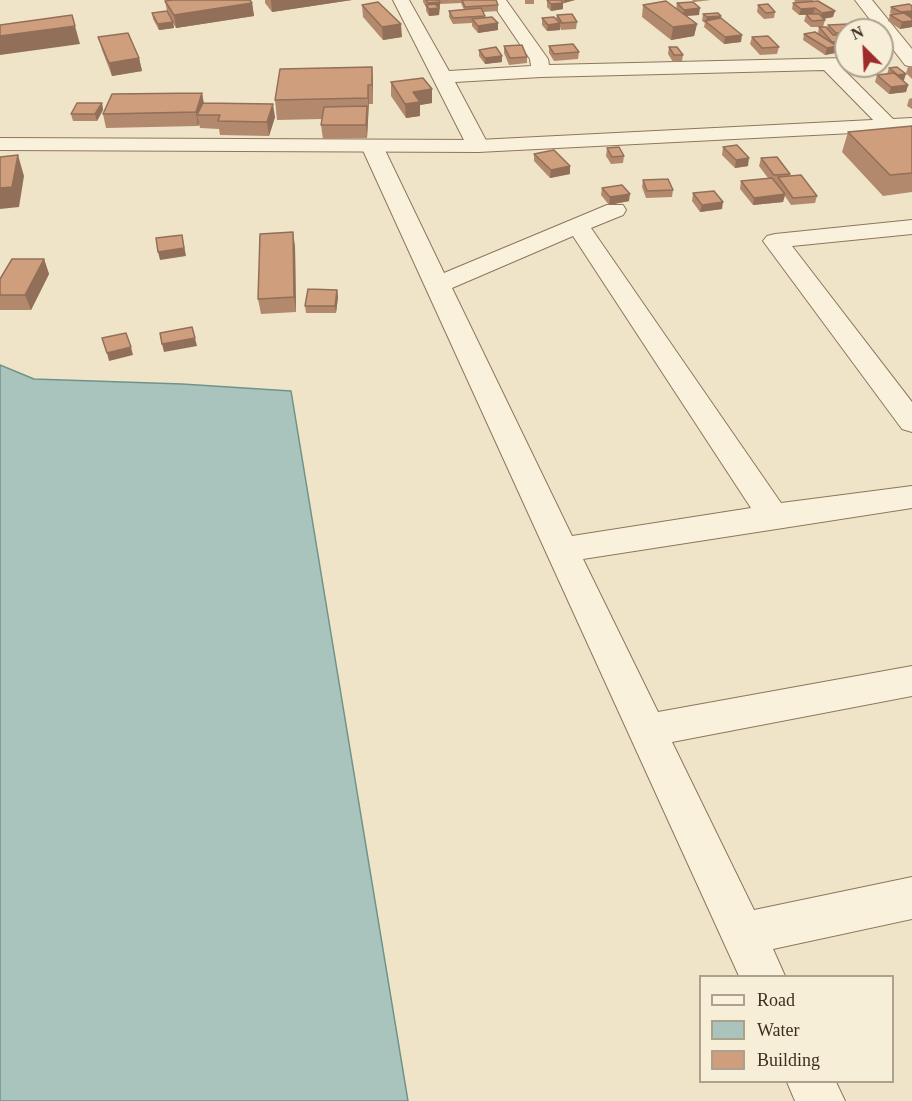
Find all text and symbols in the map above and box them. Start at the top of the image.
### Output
north arrow [834,18,894,78]
text: N [849,23,866,43]
legend [699,975,894,1083]
text: Road [757,990,795,1010]
text: Water [757,1020,800,1040]
text: Building [757,1050,820,1070]

